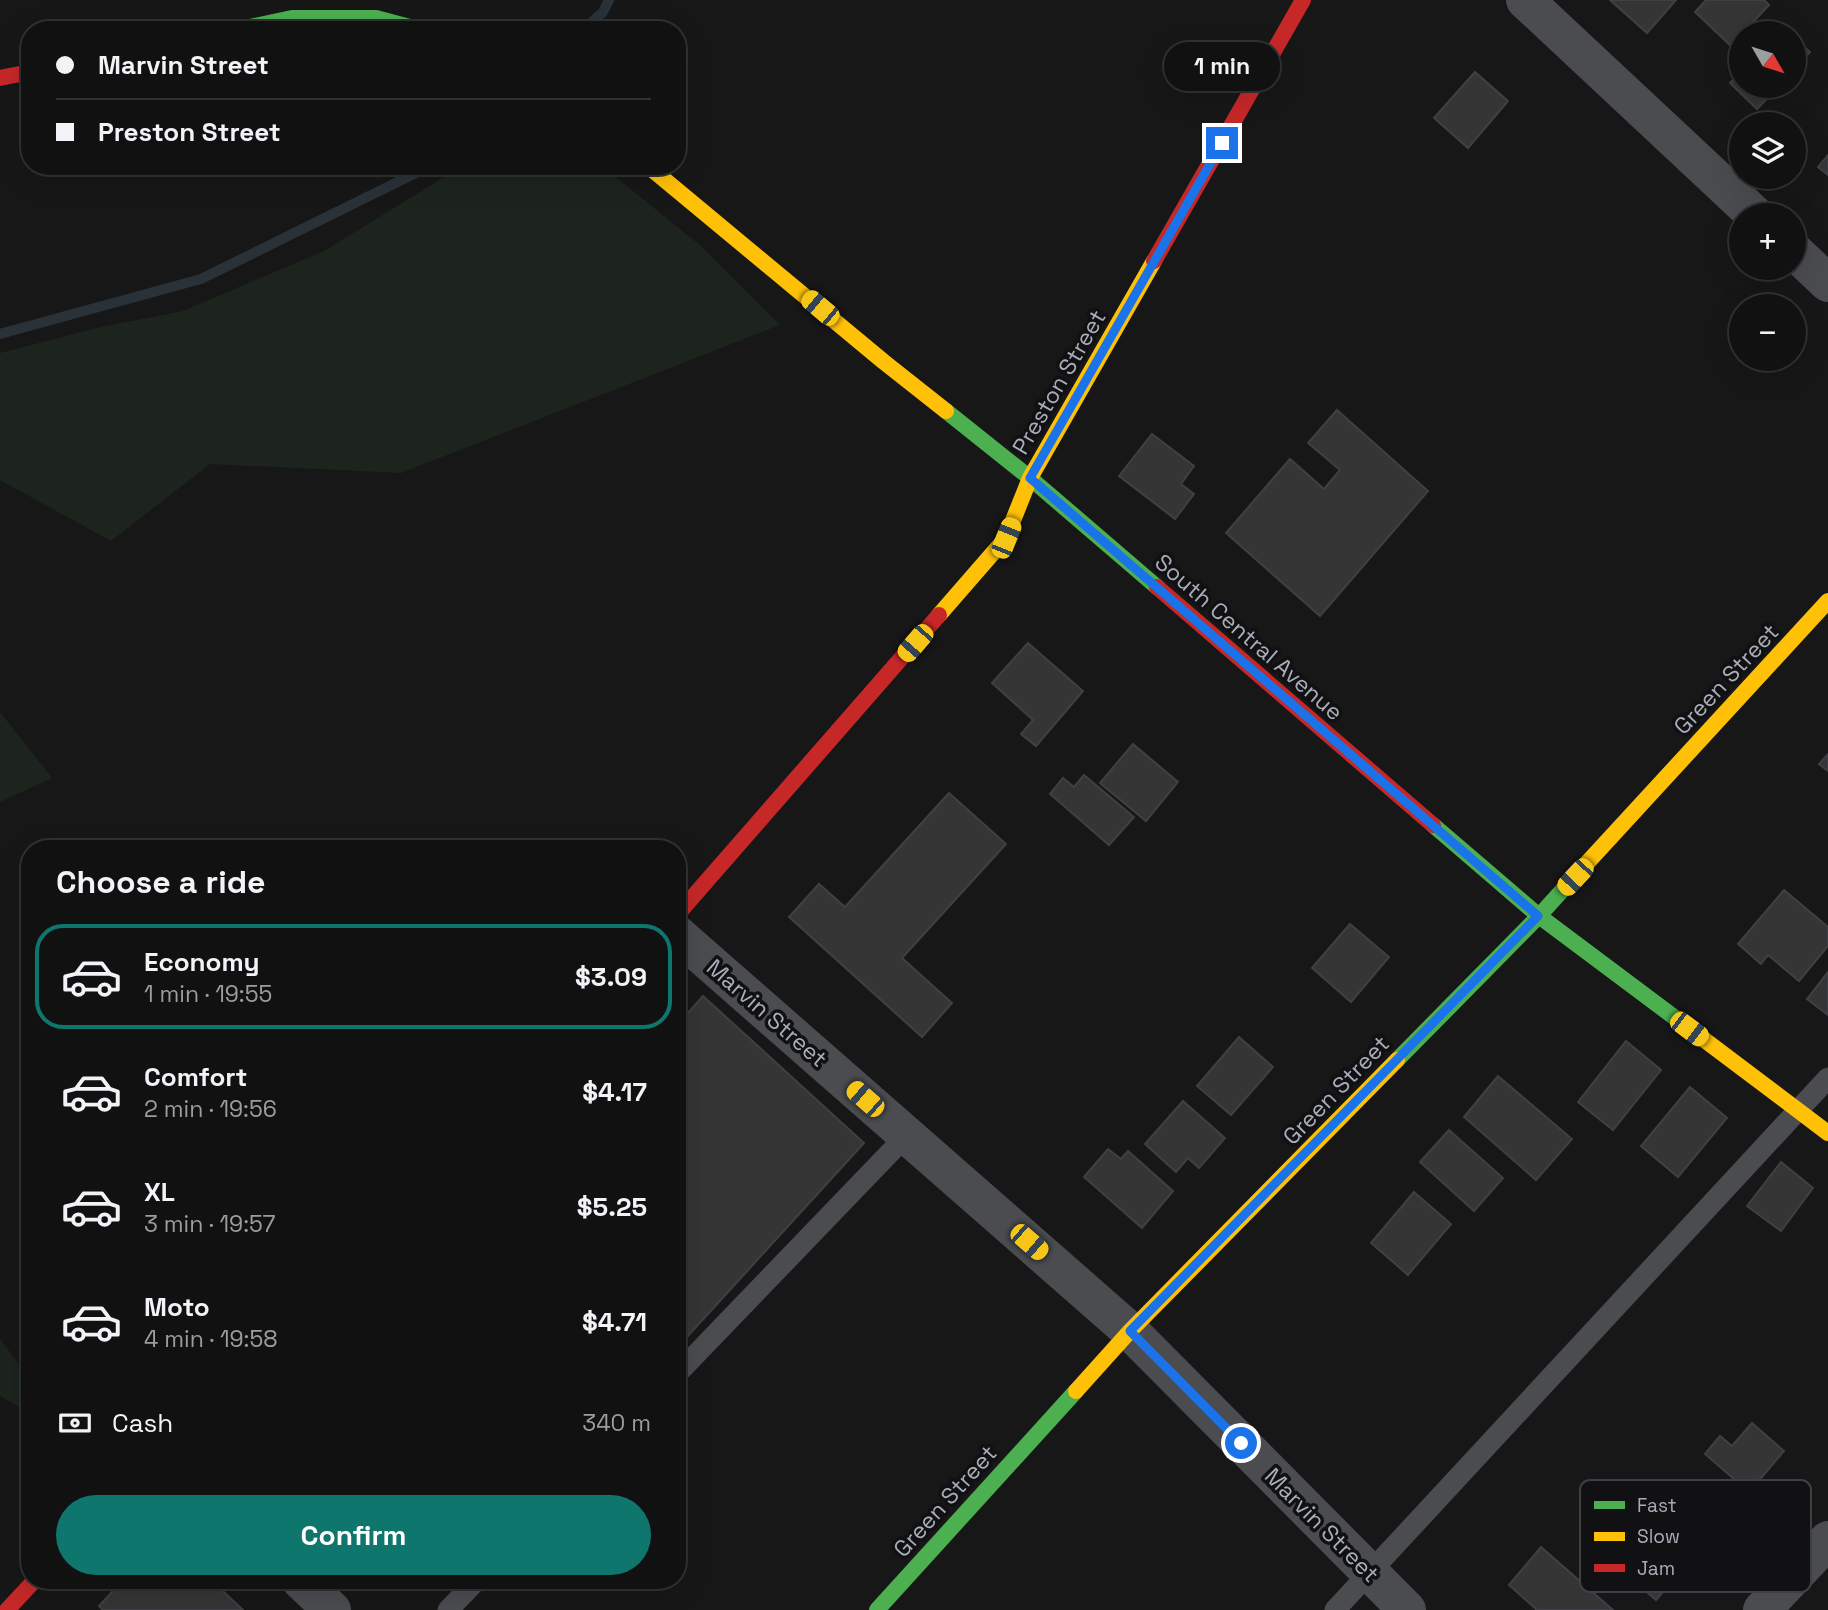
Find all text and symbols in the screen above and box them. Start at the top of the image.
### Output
north arrow [1729,21,1806,98]
map controls [1729,21,1806,371]
callout: 1 min [1164,41,1280,90]
text: Marvin Street [98,48,269,82]
text: 1 min [1194,51,1250,81]
button: layers [1729,112,1806,189]
text: Preston Street [98,115,281,149]
route end [1206,127,1238,159]
button: + [1729,203,1806,280]
car [798,286,843,330]
button: − [1729,294,1806,371]
street label: Preston Street [1005,304,1113,460]
car [989,515,1024,561]
street label: South Central Avenue [1149,547,1349,727]
street label: Green Street [1667,617,1785,741]
car [894,620,937,666]
car [1553,854,1598,900]
text: Choose a ride [56,862,266,902]
icon: car [60,945,123,1008]
text: Economy [144,945,260,979]
street label: Marvin Street [701,952,833,1074]
text: $3.09 [575,960,647,994]
text: 1 min · 19:55 [144,979,272,1009]
car [1666,1008,1713,1050]
street label: Green Street [1276,1029,1396,1151]
icon: car [60,1060,123,1123]
text: Comfort [144,1060,247,1094]
text: $4.17 [582,1075,647,1109]
car [843,1077,888,1121]
text: 2 min · 19:56 [144,1094,277,1124]
icon: car [60,1175,123,1238]
text: XL [144,1175,175,1209]
text: $5.25 [577,1190,647,1224]
text: 3 min · 19:57 [144,1209,275,1239]
car [1007,1220,1052,1264]
icon: car [60,1290,123,1353]
text: Moto [144,1290,210,1324]
text: $4.71 [582,1305,647,1339]
text: 4 min · 19:58 [144,1324,278,1354]
icon: cash [56,1404,94,1442]
text: Cash [112,1406,173,1440]
text: 340 m [582,1408,651,1438]
route start [1225,1427,1257,1459]
street label: Green Street [887,1439,1003,1563]
street label: Marvin Street [1258,1461,1386,1589]
legend [1580,1480,1811,1592]
text: Fast [1637,1493,1677,1518]
button: Confirm [56,1495,651,1575]
text: Slow [1637,1524,1680,1549]
text: Jam [1637,1556,1675,1581]

